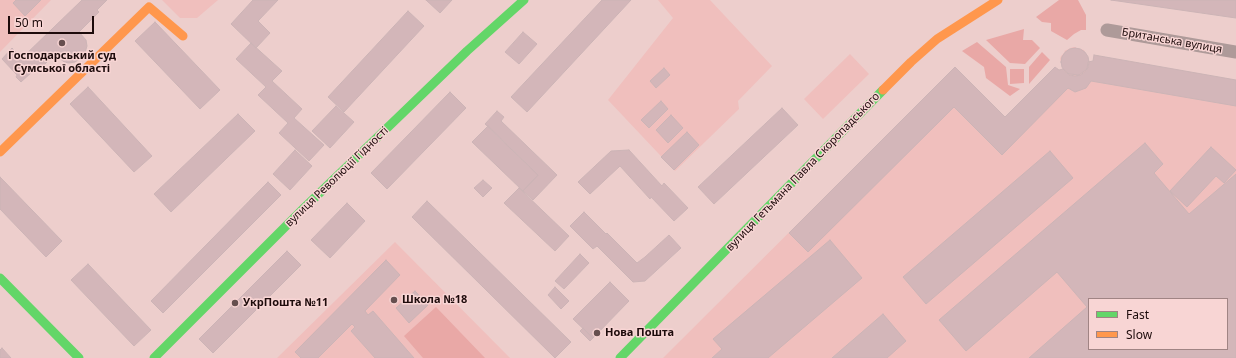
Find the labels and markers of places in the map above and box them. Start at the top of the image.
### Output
marker: Господарський суд Сумської області [57,38,67,48]
place label: Господарський суд Сумської області [8,49,116,75]
place label: Школа №18 [402,293,467,307]
marker: Школа №18 [389,295,399,305]
place label: УкрПошта №11 [243,296,328,310]
marker: УкрПошта №11 [230,298,240,308]
place label: Нова Пошта [605,326,674,340]
marker: Нова Пошта [592,328,602,338]

